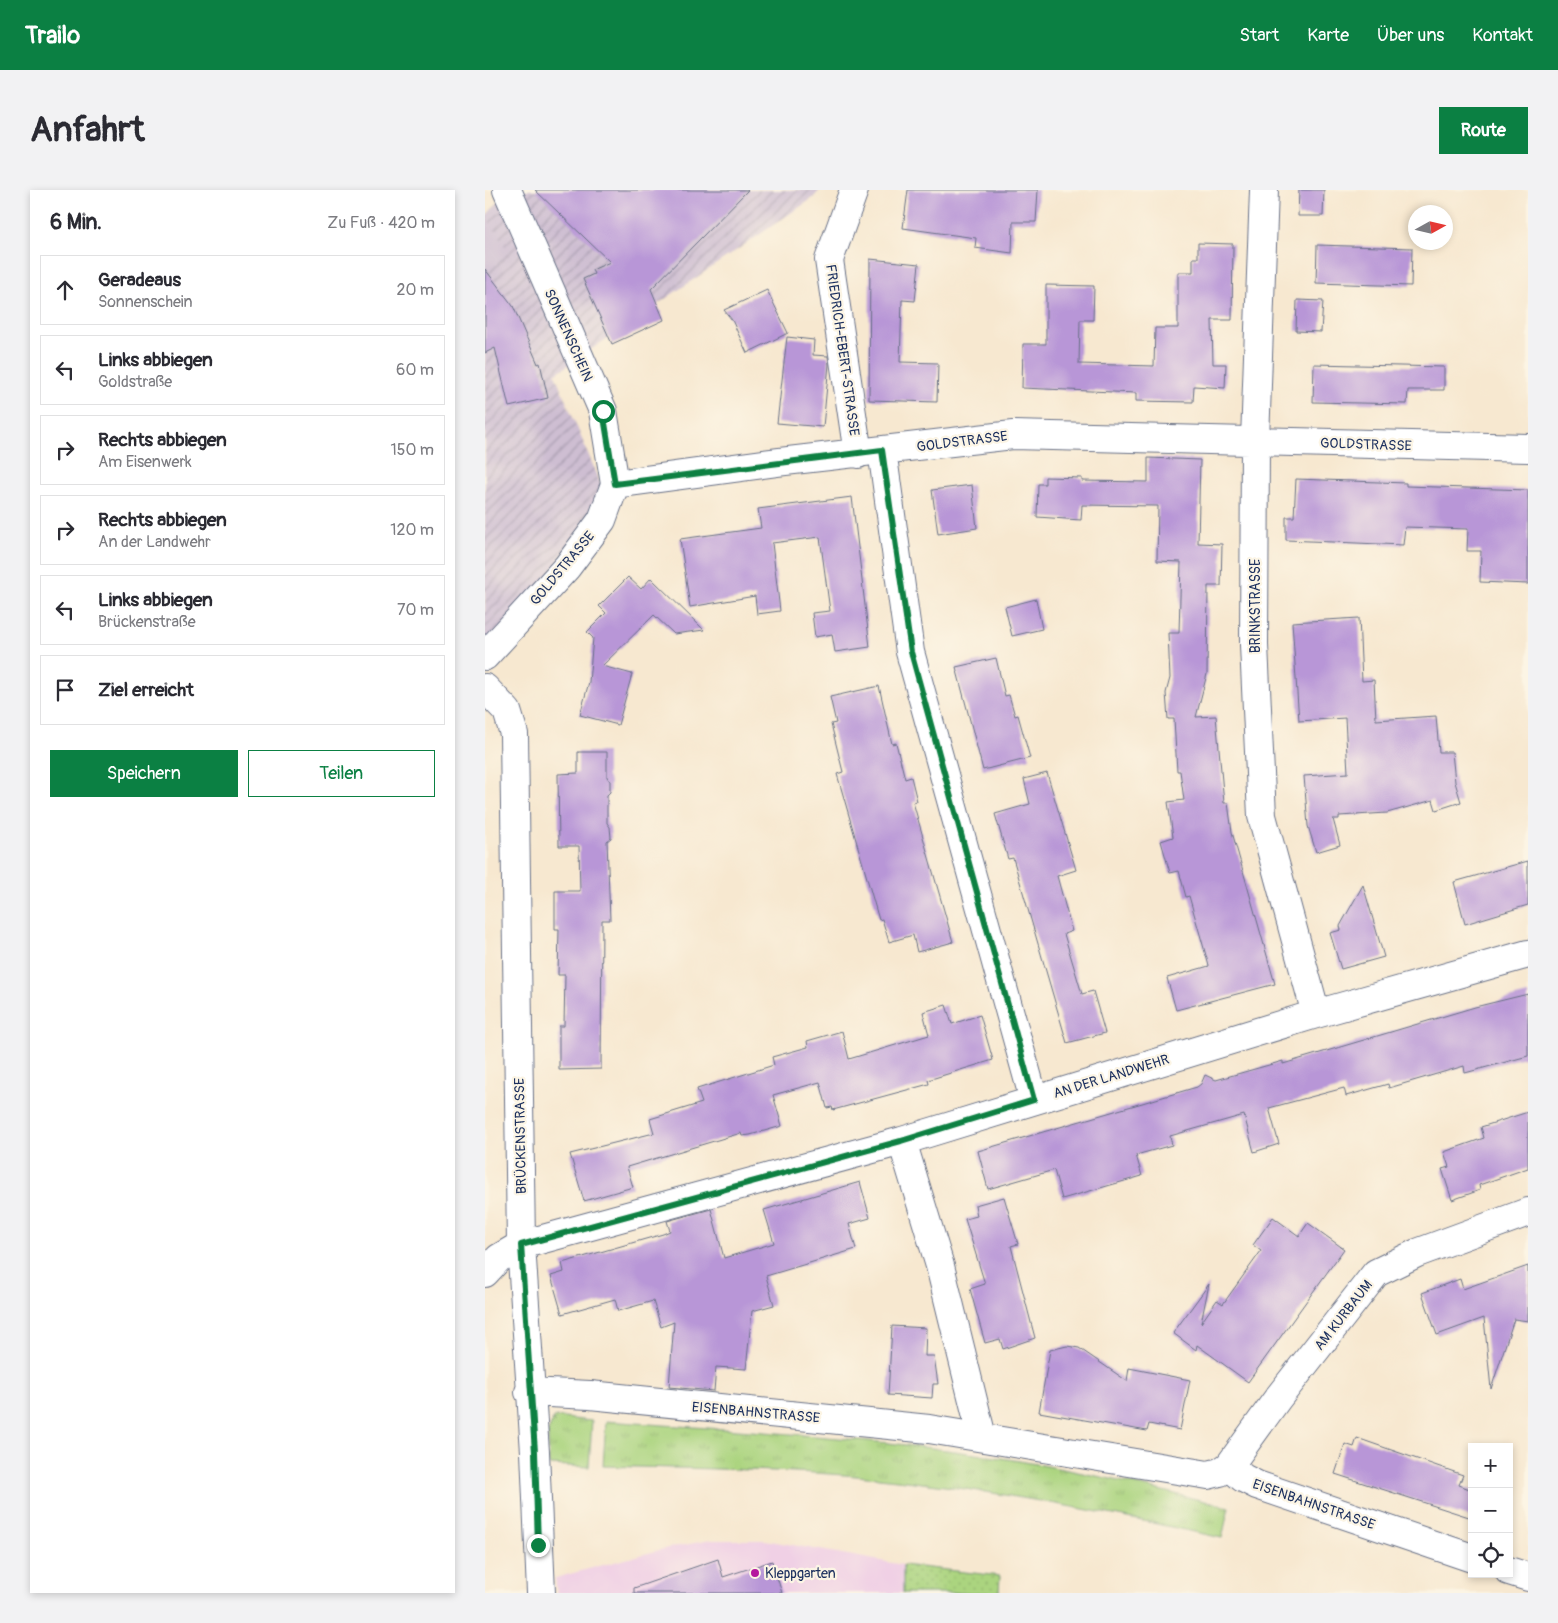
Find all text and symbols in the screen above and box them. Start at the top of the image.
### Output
text: Trailo [25,21,80,50]
text: Start [1239,24,1279,47]
text: Karte [1307,24,1349,47]
text: Über uns [1377,24,1444,47]
text: Kontakt [1472,24,1533,47]
button: Route [1439,107,1528,154]
text: Anfahrt [30,108,145,152]
north arrow [1408,205,1453,250]
text: 6 Min. [50,209,102,236]
text: Zu Fuß · 420 m [327,213,435,233]
street label: FRIEDRICH-EBERT-STRASSE [822,263,863,437]
text: Geradeaus [98,268,181,292]
icon: ahead [51,276,79,304]
text: 20 m [396,280,434,300]
street label: SONNENSCHEIN [541,286,597,384]
text: Sonnenschein [98,292,193,312]
text: Links abbiegen [98,348,213,372]
icon: left [51,356,79,384]
text: 60 m [396,360,434,380]
text: Goldstraße [98,372,172,392]
route start [592,400,615,423]
street label: GOLDSTRASSE [916,427,1009,456]
text: Rechts abbiegen [98,428,227,452]
street label: GOLDSTRASSE [1320,434,1412,455]
icon: right [51,436,79,464]
text: 150 m [390,440,434,460]
text: Am Eisenwerk [98,452,192,472]
text: Rechts abbiegen [98,508,227,532]
icon: right [51,516,79,544]
text: 120 m [390,520,434,540]
street label: GOLDSTRASSE [526,528,598,609]
text: An der Landwehr [98,532,211,552]
street label: BRINKSTRASSE [1247,559,1264,653]
text: Links abbiegen [98,588,213,612]
icon: left [51,596,79,624]
text: 70 m [397,600,434,620]
text: Brückenstraße [98,612,196,632]
icon: arrive [51,676,79,704]
text: Ziel erreicht [98,678,194,702]
button: Speichern [50,750,238,797]
button: Teilen [248,750,435,797]
street label: AN DER LANDWEHR [1051,1051,1171,1102]
street label: BRÜCKENSTRASSE [511,1078,530,1194]
street label: AM KURBAUM [1311,1277,1376,1354]
street label: EISENBAHNSTRASSE [691,1398,821,1427]
map controls [1468,1443,1513,1578]
button: + [1468,1443,1513,1488]
street label: EISENBAHNSTRASSE [1250,1476,1377,1533]
button: − [1468,1488,1513,1533]
button: locate [1468,1533,1513,1578]
route end [527,1534,550,1557]
place label: Kleppgarten [765,1565,836,1582]
marker: Kleppgarten [749,1567,761,1579]

